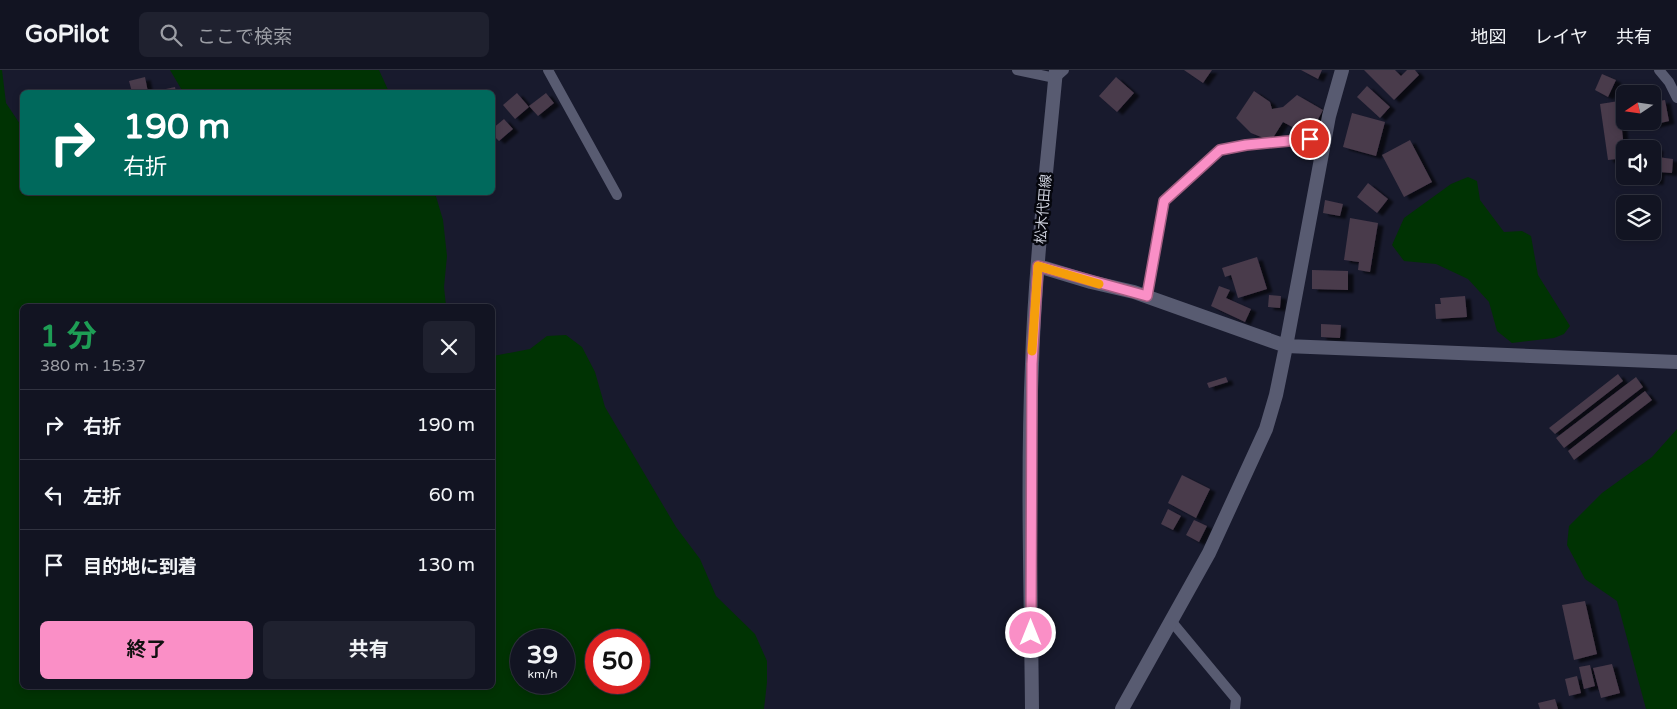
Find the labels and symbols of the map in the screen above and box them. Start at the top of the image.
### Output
north arrow [1616,85,1661,130]
pin [1289,118,1331,160]
street label: 松木代田線 [1032,173,1055,245]
position arrow [1004,606,1056,658]
speed limit sign: 50 [585,629,650,694]

